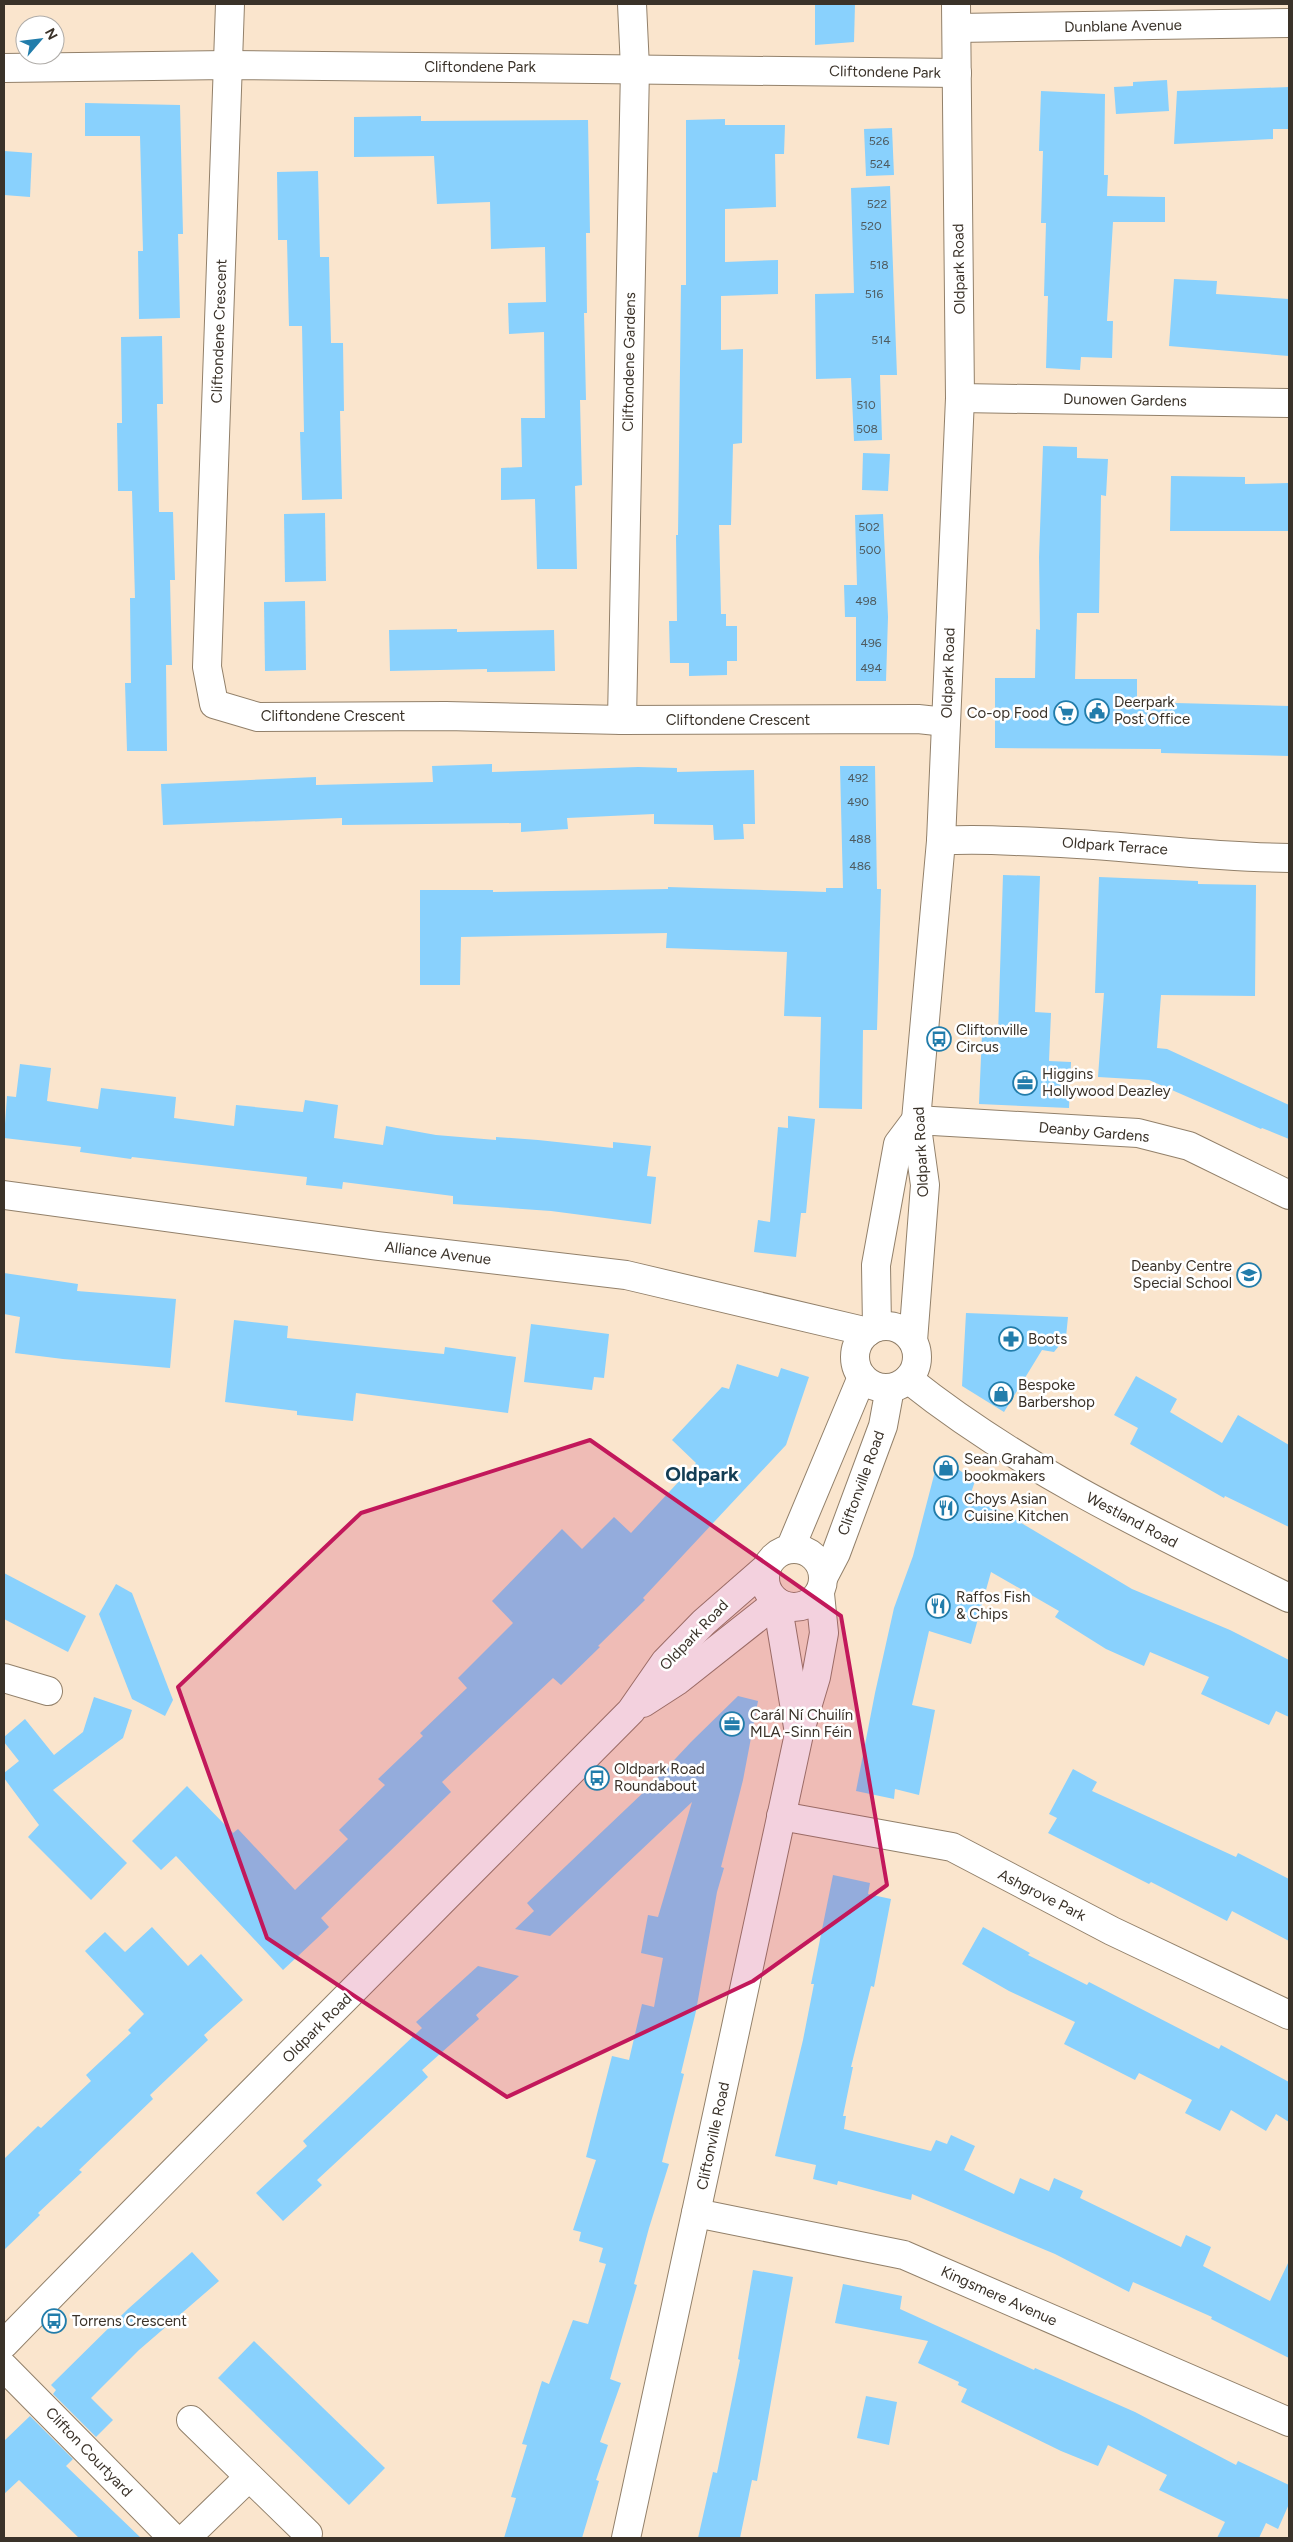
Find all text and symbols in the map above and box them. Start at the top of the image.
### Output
north arrow [15,15,65,65]
street label: Dunblane Avenue [1064,16,1182,36]
text: N [41,25,61,43]
street label: Cliftondene Park [424,58,537,76]
street label: Cliftondene Park [829,62,942,82]
house number: 526 [869,134,889,148]
house number: 524 [869,157,891,171]
house number: 522 [867,197,887,211]
house number: 520 [860,219,882,233]
street label: Oldpark Road [949,223,969,315]
street label: Cliftondene Crescent [207,258,231,404]
house number: 518 [869,258,889,272]
house number: 516 [865,287,884,301]
street label: Cliftondene Gardens [619,292,639,432]
house number: 514 [871,333,891,347]
street label: Dunowen Gardens [1063,390,1187,410]
house number: 510 [856,398,876,412]
house number: 508 [856,422,878,436]
house number: 502 [858,520,880,534]
house number: 500 [859,543,881,557]
house number: 498 [855,594,877,608]
street label: Oldpark Road [937,627,959,719]
house number: 496 [860,636,882,650]
house number: 494 [860,661,882,675]
place label: Deerpark Post Office [1114,693,1190,728]
public building icon: Deerpark Post Office [1084,698,1110,724]
supermarket icon: Co-op Food [1053,700,1079,726]
place label: Co-op Food [967,704,1048,722]
street label: Cliftondene Crescent [261,707,406,725]
street label: Cliftondene Crescent [666,711,811,729]
house number: 492 [848,771,868,785]
house number: 490 [847,795,869,809]
house number: 488 [849,832,871,846]
street label: Oldpark Terrace [1062,833,1168,859]
house number: 486 [849,859,871,873]
place label: Cliftonville Circus [956,1021,1028,1056]
bus stop icon: Cliftonville Circus [926,1026,952,1052]
place label: Higgins Hollywood Deazley [1042,1065,1171,1100]
office icon: Higgins Hollywood Deazley [1012,1070,1038,1096]
street label: Oldpark Road [910,1106,932,1198]
street label: Deanby Gardens [1038,1118,1150,1146]
street label: Alliance Avenue [384,1238,492,1268]
place label: Deanby Centre Special School [1131,1257,1232,1292]
school or university icon: Deanby Centre Special School [1236,1262,1262,1288]
pharmacy icon: Boots [998,1326,1024,1352]
place label: Boots [1028,1330,1067,1348]
place label: Bespoke Barbershop [1018,1376,1095,1411]
shop icon: Bespoke Barbershop [988,1381,1014,1407]
street label: Cliftonville Road [834,1428,888,1538]
place label: Sean Graham bookmakers [964,1450,1054,1485]
shop icon: Sean Graham bookmakers [933,1455,959,1481]
district label: Oldpark [665,1462,739,1486]
street label: Westland Road [1083,1488,1181,1552]
place label: Choys Asian Cuisine Kitchen [964,1490,1069,1525]
restaurant icon: Choys Asian Cuisine Kitchen [933,1495,959,1521]
place label: Raffos Fish & Chips [956,1588,1030,1623]
restaurant icon: Raffos Fish & Chips [925,1593,951,1619]
street label: Oldpark Road [656,1596,732,1674]
place label: Carál Ní Chuilín MLA -Sinn Féin [750,1706,853,1741]
office icon: Carál Ní Chuilín MLA -Sinn Féin [719,1711,745,1737]
place label: Oldpark Road Roundabout [614,1760,705,1795]
bus stop icon: Oldpark Road Roundabout [584,1765,610,1791]
street label: Ashgrove Park [995,1865,1089,1925]
street label: Oldpark Road [279,1990,355,2066]
street label: Cliftonville Road [693,2080,733,2192]
street label: Kingsmere Avenue [938,2262,1060,2330]
bus stop icon: Torrens Crescent [41,2308,67,2334]
place label: Torrens Crescent [72,2312,187,2330]
street label: Clifton Courtyard [42,2404,136,2500]

